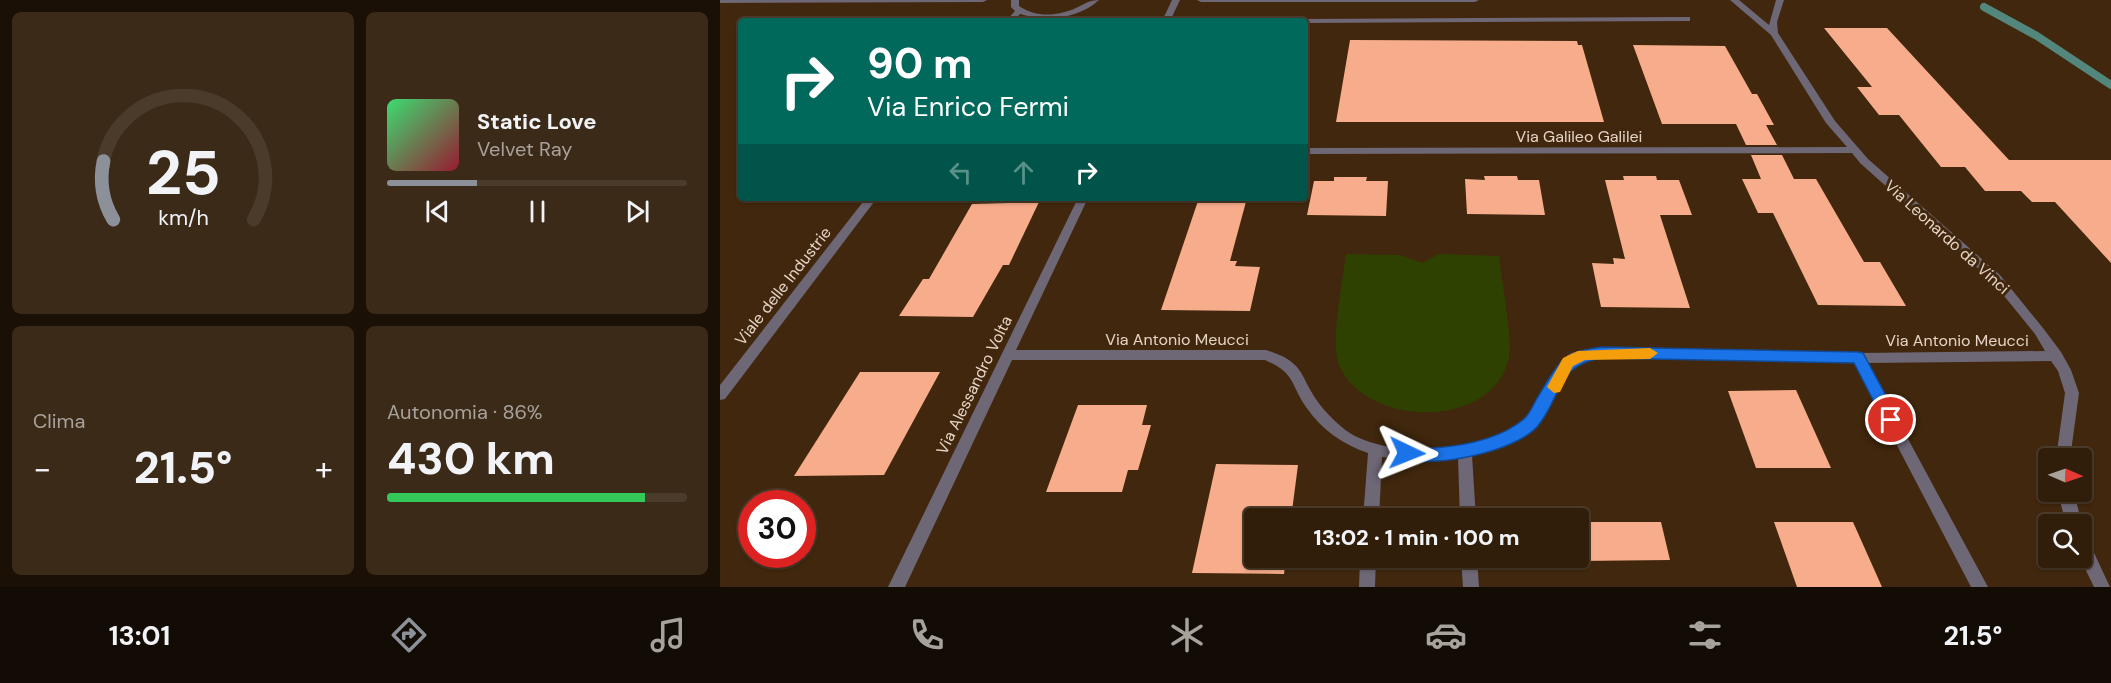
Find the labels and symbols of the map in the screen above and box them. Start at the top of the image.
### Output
street label: Via Galileo Galilei [1516,126,1642,147]
street label: Via Leonardo da Vinci [1880,175,2014,299]
street label: Viale delle Industrie [730,223,836,349]
street label: Via Alessandro Volta [931,312,1017,458]
street label: Via Antonio Meucci [1105,329,1249,350]
street label: Via Antonio Meucci [1885,330,2029,351]
pin [1865,394,1916,445]
position arrow [1375,421,1439,485]
north arrow [2038,448,2092,502]
speed limit sign: 30 [738,490,816,568]

